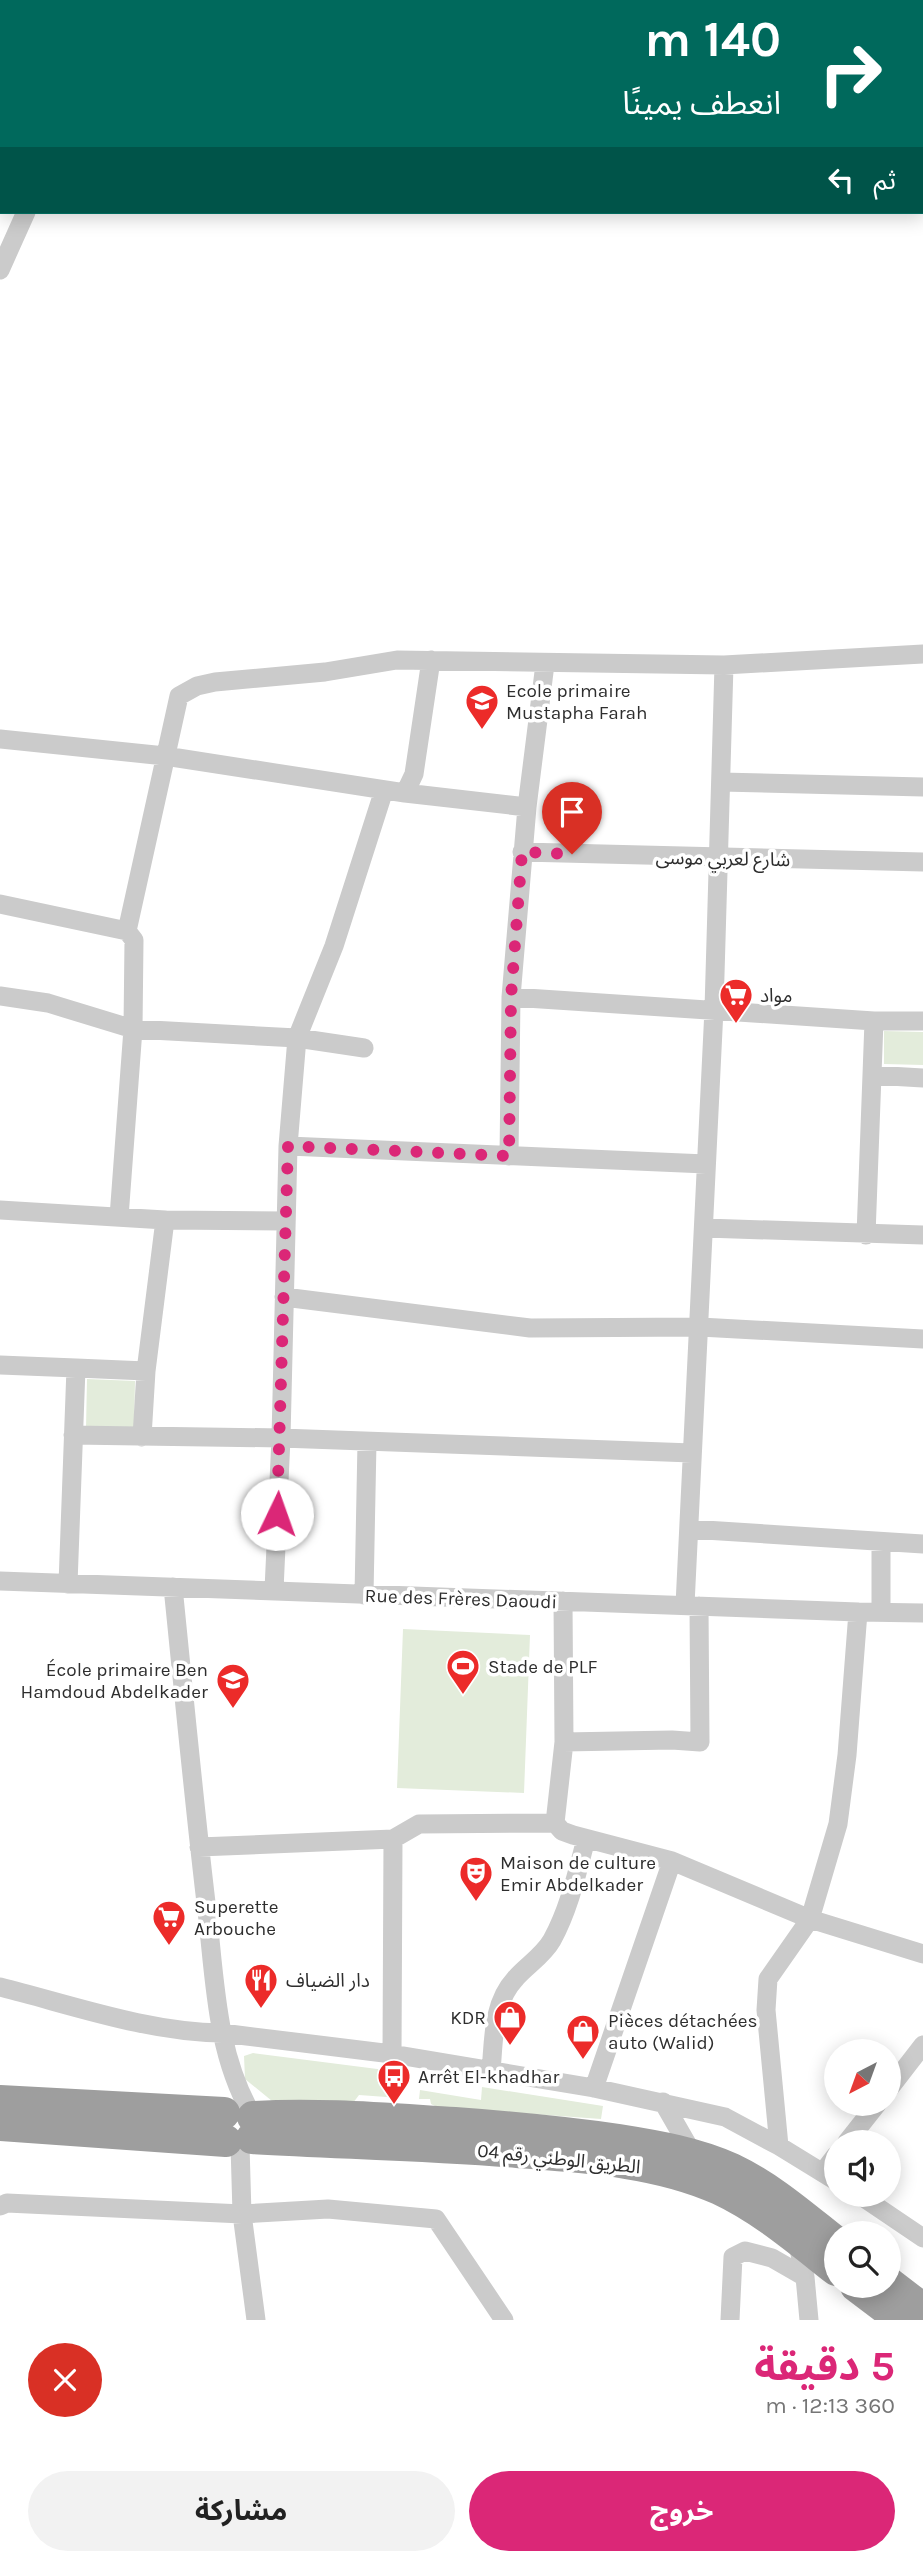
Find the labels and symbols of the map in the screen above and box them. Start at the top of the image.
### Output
place label: Ecole primaire Mustapha Farah [506,680,647,724]
school or university icon: Ecole primaire Mustapha Farah [463,682,501,731]
pin [542,782,602,854]
street label: شارع لعربي موسى [655,847,791,875]
supermarket icon: مواد [717,976,755,1025]
place label: مواد [760,985,793,1007]
position arrow [240,1477,314,1551]
street label: Rue des Frères Daoudi [364,1585,558,1613]
sports icon: Stade de PLF [444,1647,482,1696]
place label: Stade de PLF [488,1656,598,1678]
place label: École primaire Ben Hamdoud Abdelkader [21,1658,208,1703]
school or university icon: École primaire Ben Hamdoud Abdelkader [214,1661,252,1710]
place label: Maison de culture Emir Abdelkader [500,1852,656,1896]
theatre icon: Maison de culture Emir Abdelkader [457,1854,495,1903]
place label: Superette Arbouche [194,1896,279,1940]
supermarket icon: Superette Arbouche [150,1898,188,1947]
restaurant icon: دار الضياف [242,1961,280,2010]
place label: دار الضياف [286,1970,370,1992]
shop icon: KDR [491,1998,529,2047]
place label: KDR [450,2007,486,2029]
place label: Pièces détachées auto (Walid) [608,2010,757,2054]
shop icon: Pièces détachées auto (Walid) [564,2012,602,2061]
north arrow [824,2039,901,2116]
bus stop icon: Arrêt El-khadhar [375,2057,413,2106]
place label: Arrêt El-khadhar [418,2066,559,2088]
street label: الطريق الوطني رقم 04 [476,2139,641,2182]

